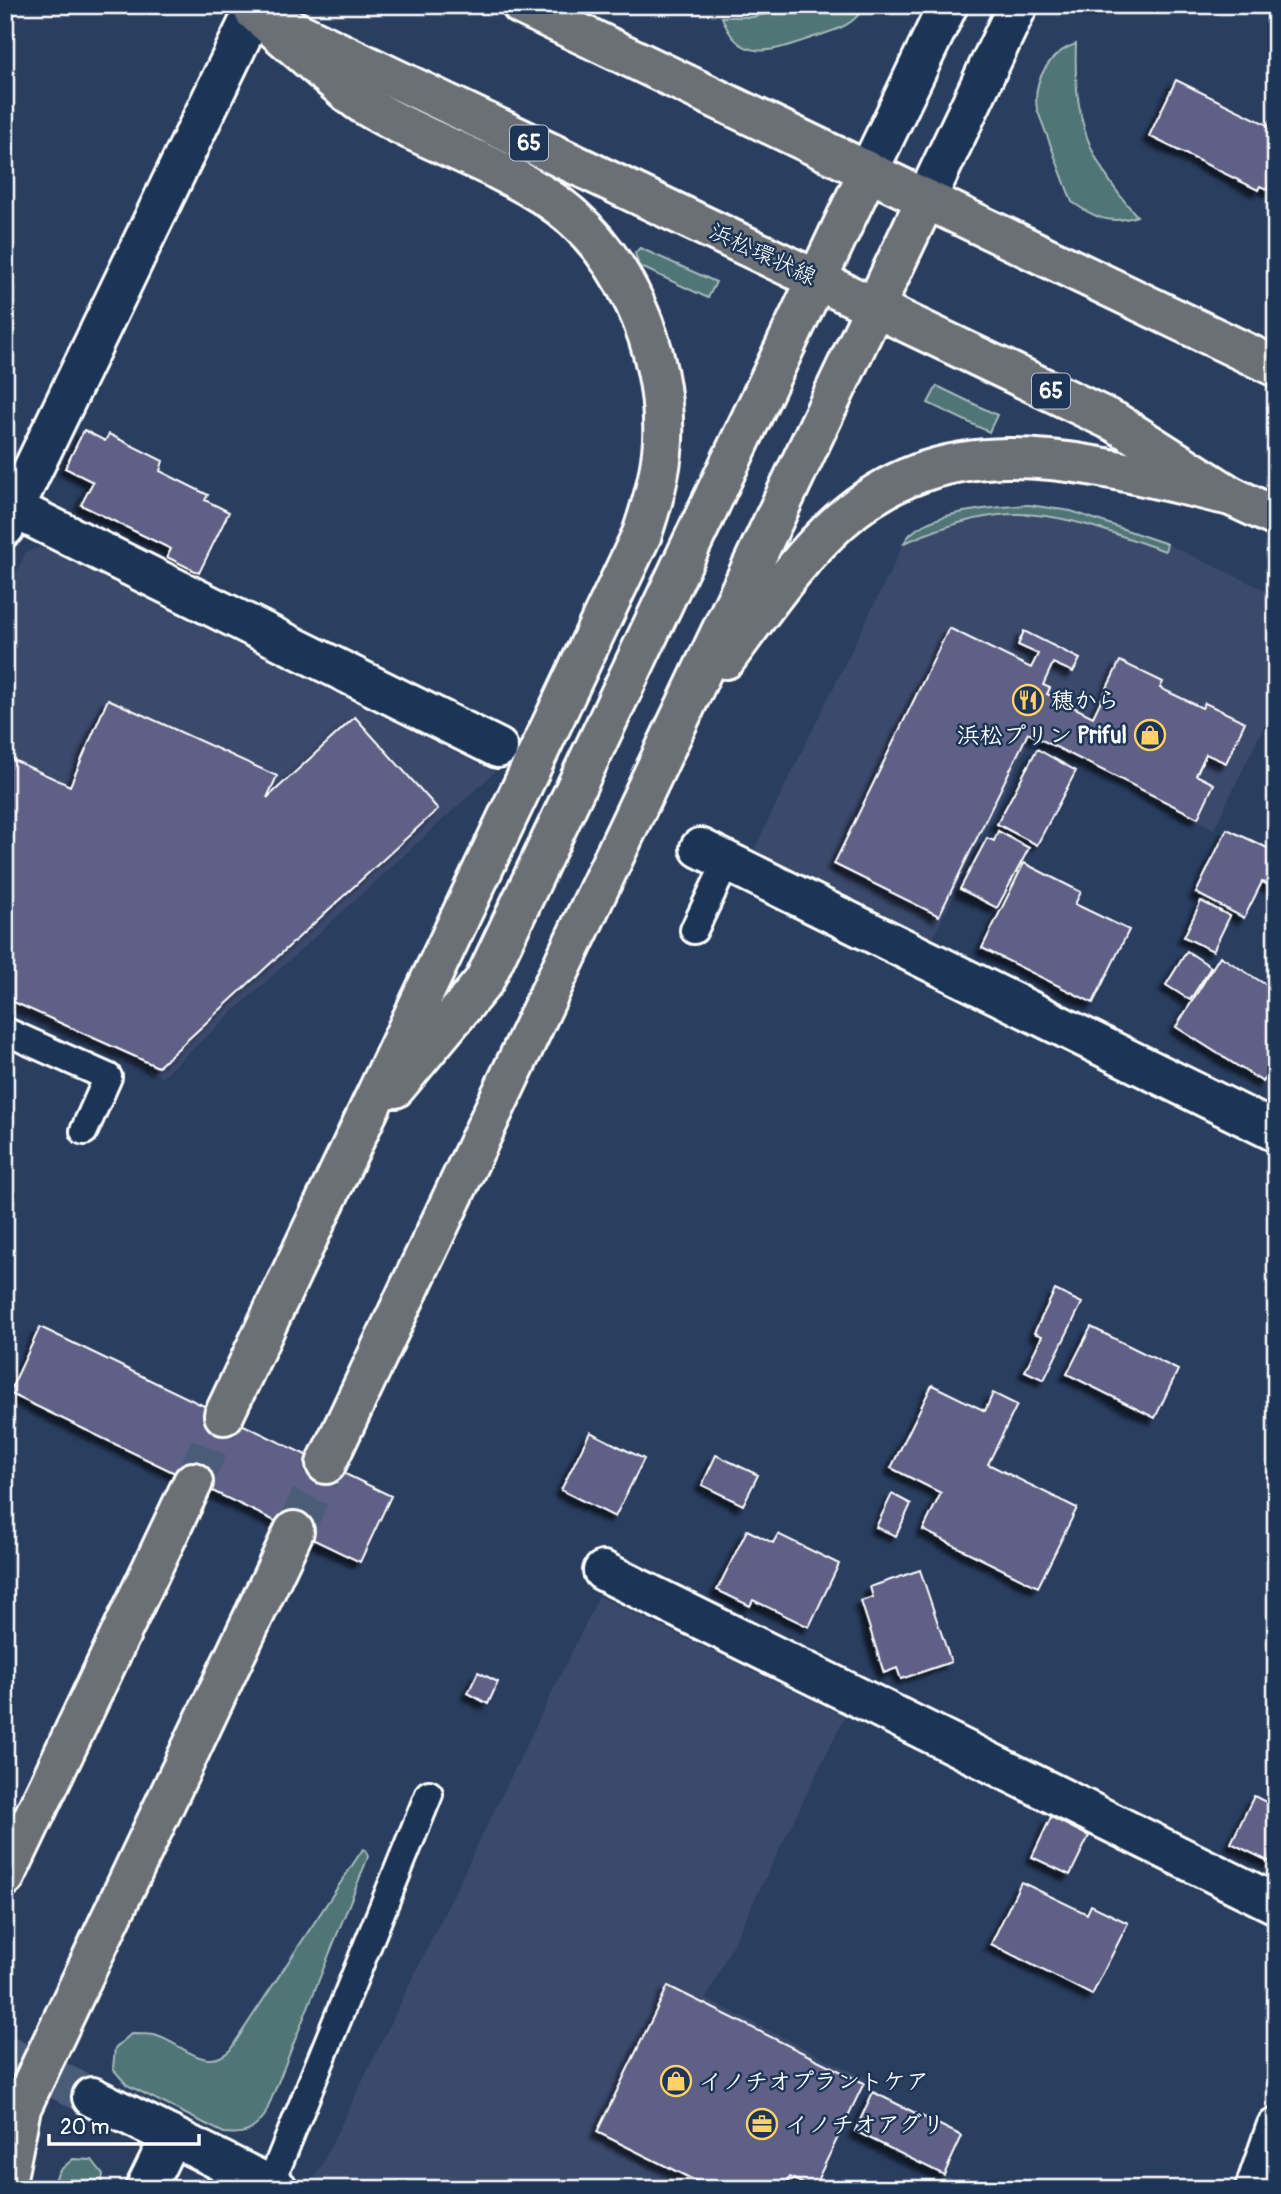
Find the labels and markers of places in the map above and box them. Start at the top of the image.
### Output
restaurant icon: 穂から [1011,683,1045,717]
place label: 穂から [1051,686,1120,715]
shop icon: 浜松プリン Priful [1133,718,1167,752]
place label: 浜松プリン Priful [957,721,1127,750]
shop icon: イノチオプラントケア [659,2064,693,2098]
place label: イノチオプラントケア [699,2067,929,2096]
office icon: イノチオアグリ [745,2107,779,2141]
place label: イノチオアグリ [785,2110,945,2139]

